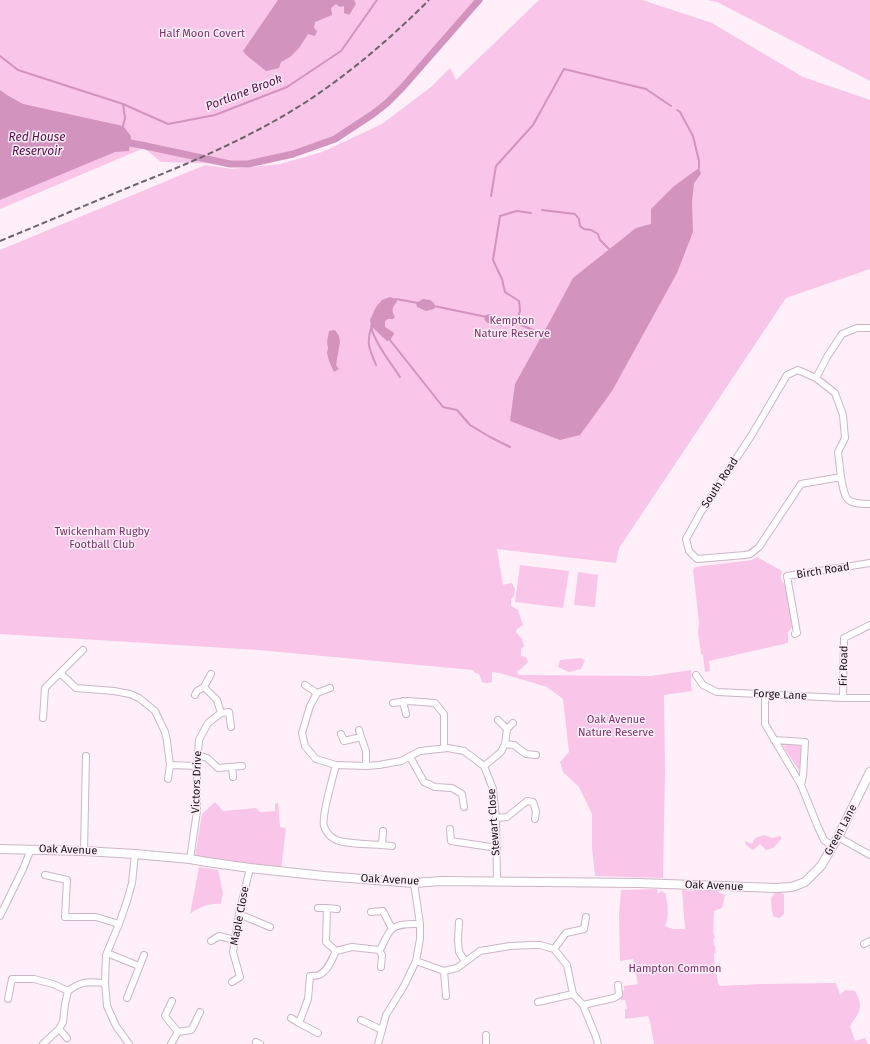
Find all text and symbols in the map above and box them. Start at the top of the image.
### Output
park label: Half Moon Covert [159,27,245,41]
water label: Portlane Brook [204,72,284,114]
water label: Red House Reservoir [9,131,65,159]
park label: Kempton Nature Reserve [474,314,550,340]
street label: South Road [699,455,741,511]
park label: Twickenham Rugby Football Club [54,525,150,551]
street label: Birch Road [795,560,851,582]
street label: Fir Road [837,646,851,686]
street label: Forge Lane [753,687,807,703]
park label: Oak Avenue Nature Reserve [578,713,654,739]
street label: Victors Drive [189,750,205,814]
street label: Stewart Close [485,788,503,856]
street label: Green Lane [822,802,860,858]
street label: Oak Avenue [39,842,97,858]
street label: Oak Avenue [360,872,420,888]
street label: Oak Avenue [685,878,743,894]
street label: Maple Close [228,885,252,947]
park label: Hampton Common [628,962,722,976]

